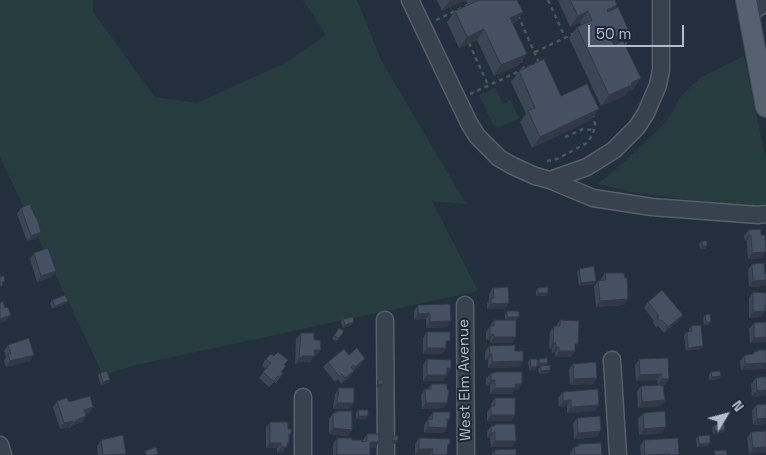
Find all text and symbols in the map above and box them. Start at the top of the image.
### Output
scale bar [591,15,687,47]
text: 50 m [596,24,631,43]
street label: West Elm Avenue [455,319,475,441]
north arrow [701,390,751,440]
text: N [728,397,748,415]

